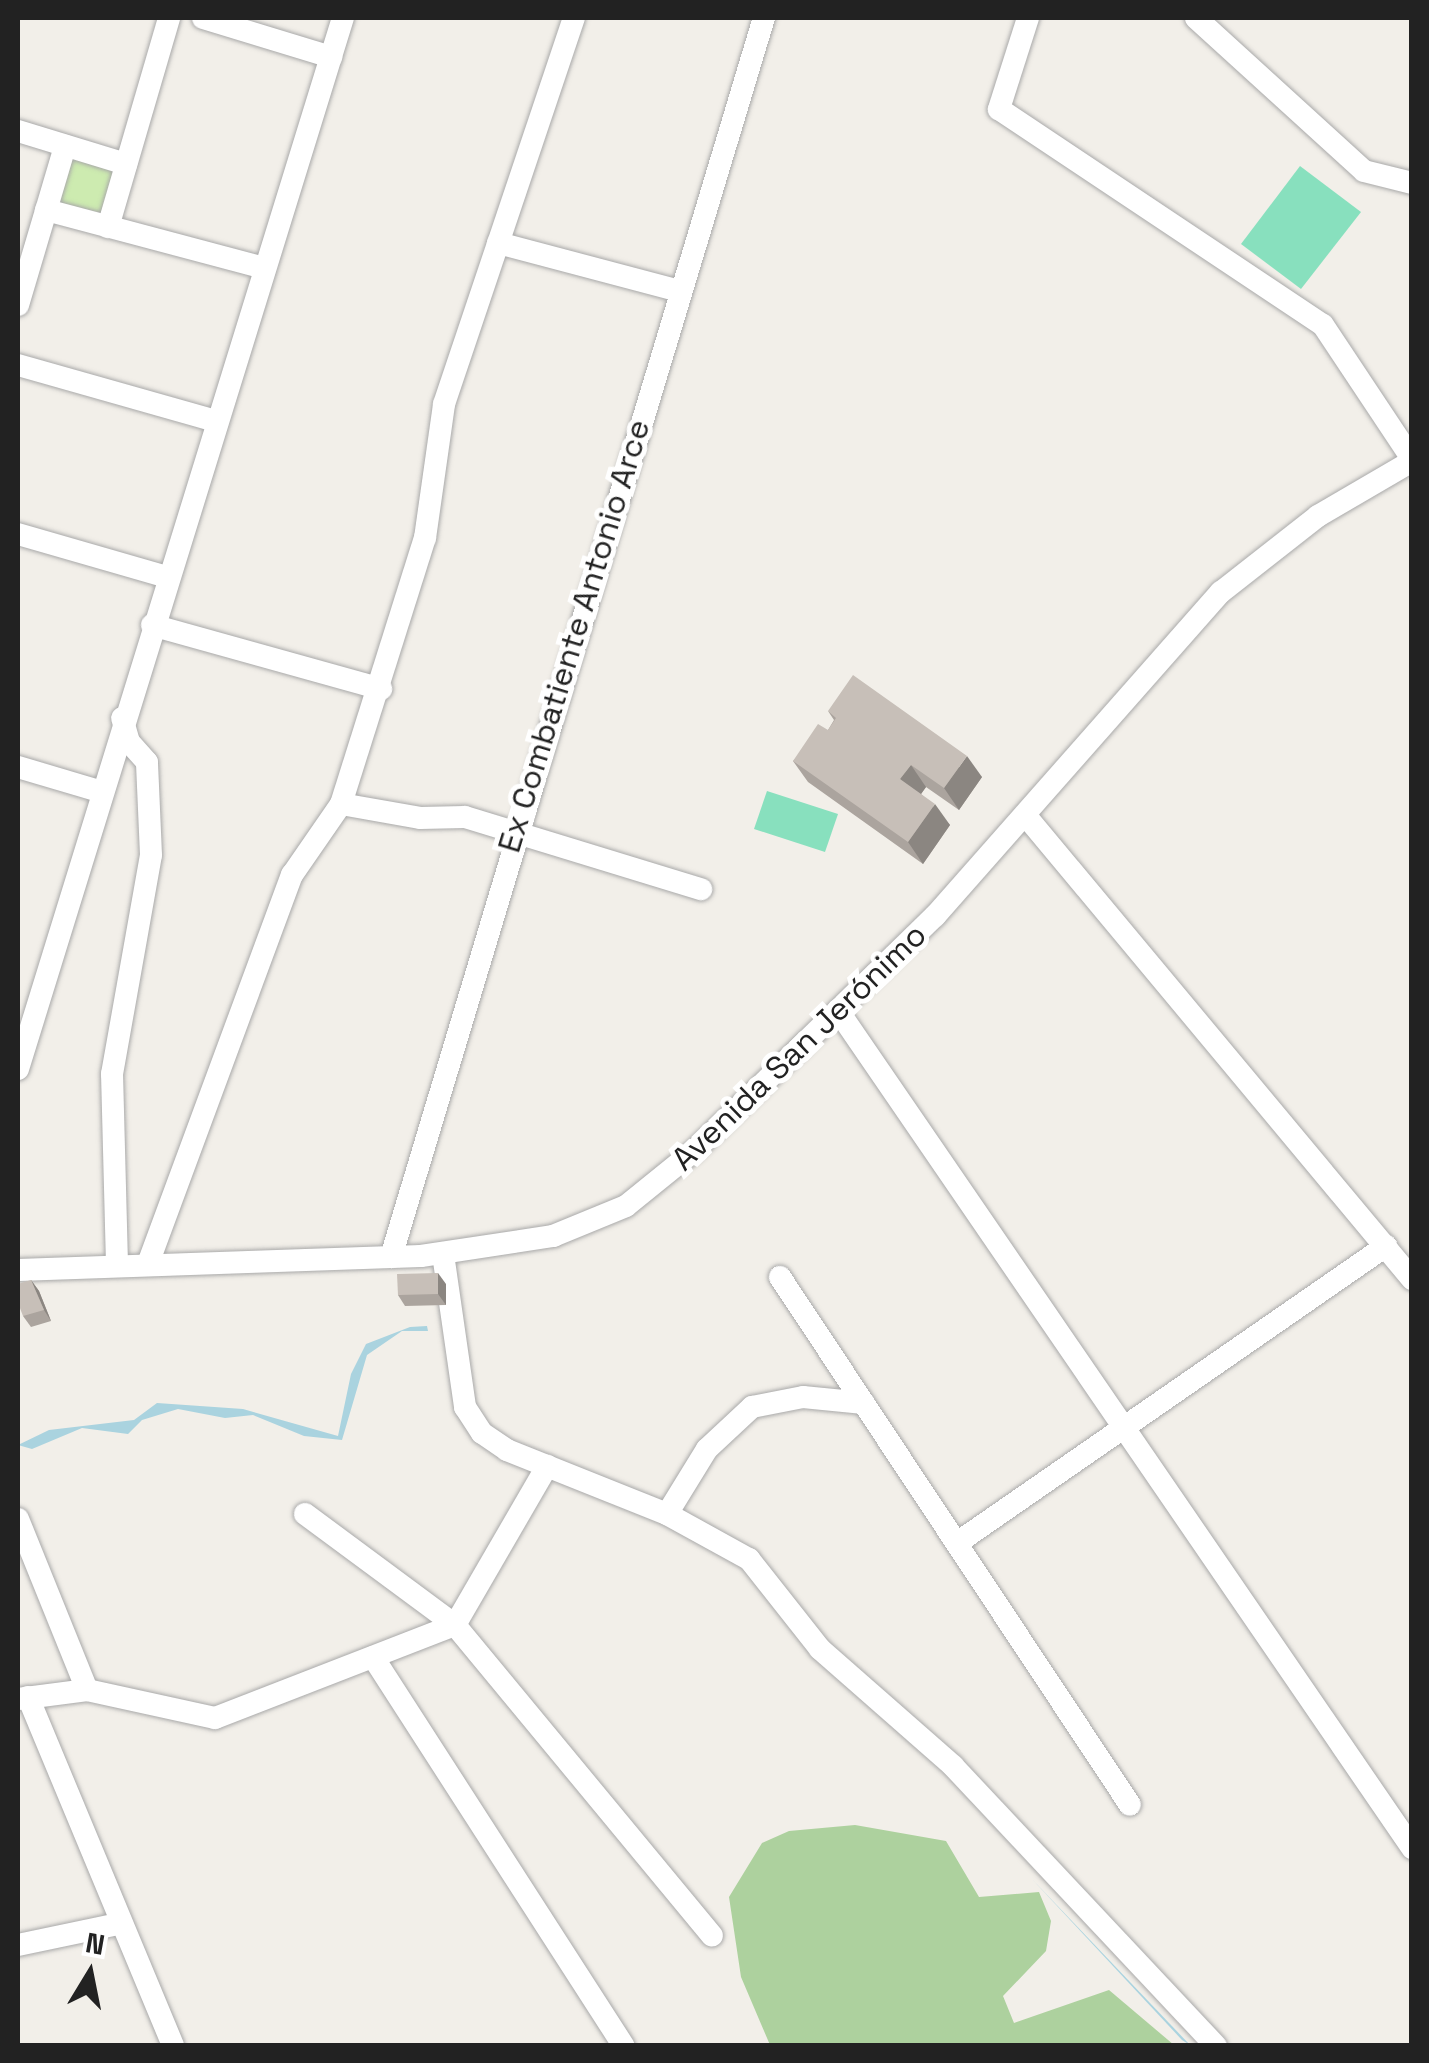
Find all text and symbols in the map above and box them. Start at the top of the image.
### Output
street label: Ex Combatiente Antonio Arce [490,415,658,857]
street label: Avenida San Jerónimo [664,916,934,1178]
north arrow [40,1923,140,2023]
text: N [83,1924,108,1963]

